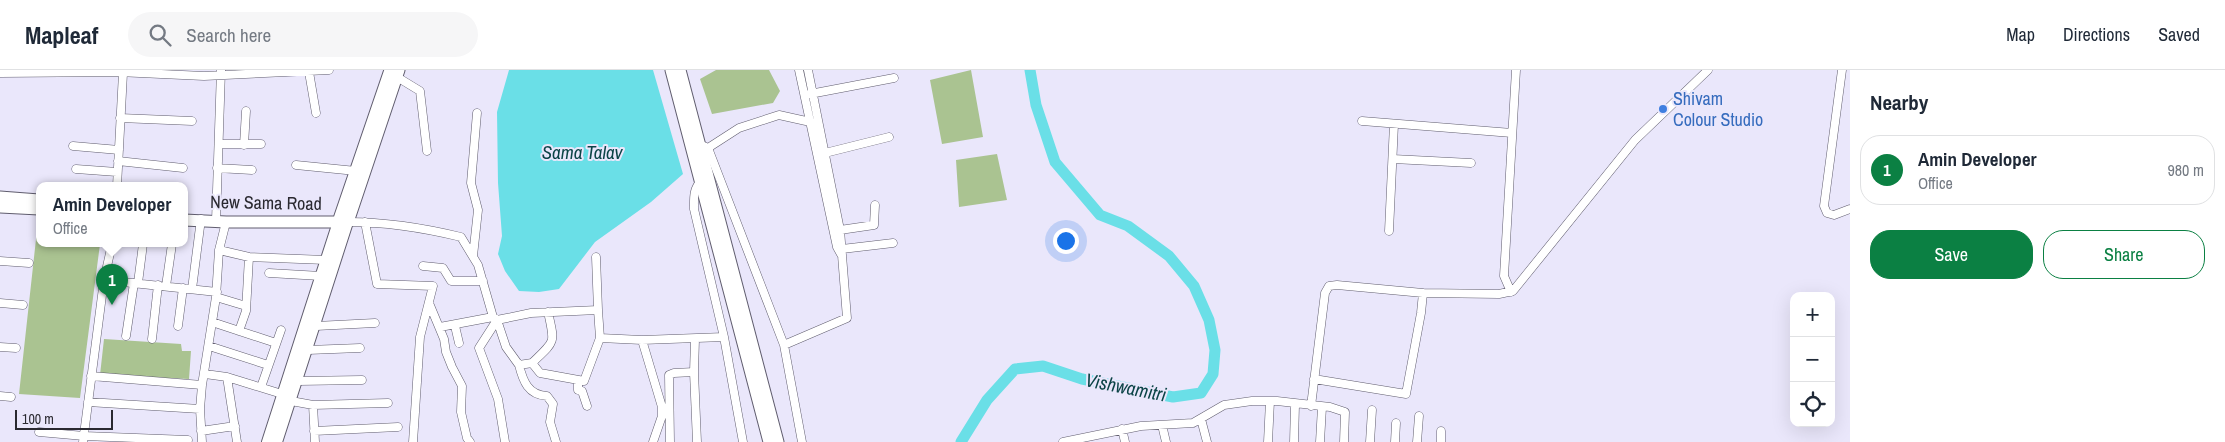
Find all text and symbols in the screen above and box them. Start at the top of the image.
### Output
search box [128,12,478,57]
text: Mapleaf [25,19,98,51]
icon: search [146,21,174,49]
text: Search here [186,22,271,48]
text: Map [2006,22,2035,47]
text: Directions [2063,22,2130,47]
text: Saved [2158,22,2200,47]
place label: Shivam Colour Studio [1673,86,1763,132]
text: Nearby [1870,88,1928,117]
marker: Shivam Colour Studio [1657,103,1669,115]
water label: Sama Talav [542,139,624,165]
text: Amin Developer [1918,146,2037,172]
text: 1 [1883,159,1891,181]
text: 980 m [2168,159,2204,181]
text: Office [1918,172,1953,194]
popup [36,182,188,247]
street label: New Sama Road [210,189,322,216]
text: Amin Developer [53,191,171,217]
text: Office [53,217,87,239]
your location [1053,228,1079,254]
button: Save [1870,230,2033,279]
button: Share [2043,230,2205,279]
pin: 1 [96,264,128,305]
map controls [1790,292,1835,427]
button: + [1790,292,1835,337]
button: − [1790,337,1835,382]
water label: Vishwamitri [1083,366,1169,408]
button: locate [1790,382,1835,427]
scale bar [15,407,112,430]
text: 100 m [22,410,54,428]

